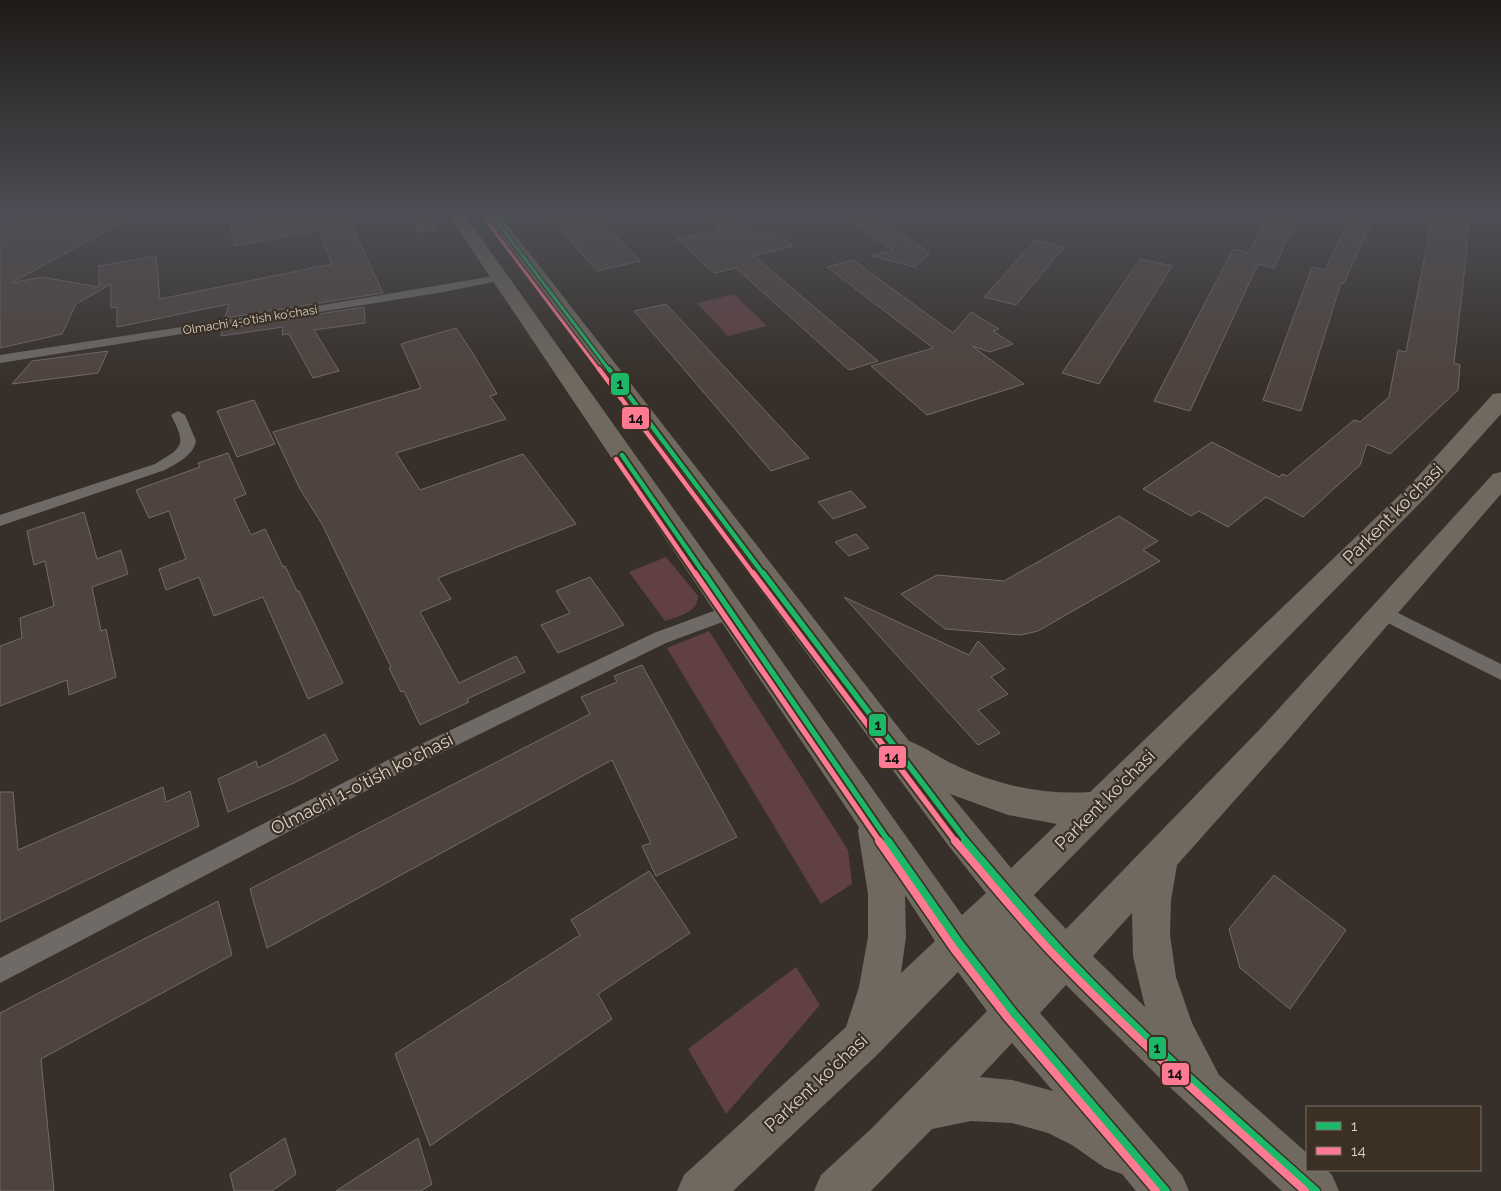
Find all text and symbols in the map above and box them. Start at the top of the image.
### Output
street label: Olmachi 4-o'tish ko'chasi [182,302,318,338]
line badge: 1 [610,372,630,396]
text: 1 [617,376,624,392]
line badge: 14 [621,406,650,430]
text: 14 [629,410,643,426]
street label: Parkent ko'chasi [1338,459,1447,568]
line badge: 1 [868,713,887,737]
text: 1 [875,717,882,733]
street label: Olmachi 1-o'tish ko'chasi [267,728,456,839]
line badge: 14 [878,745,907,769]
street label: Parkent ko'chasi [1050,745,1159,854]
text: 14 [885,749,899,765]
street label: Parkent ko'chasi [760,1030,871,1136]
line badge: 1 [1148,1036,1167,1060]
text: 1 [1154,1040,1161,1056]
line badge: 14 [1161,1062,1190,1086]
text: 14 [1168,1065,1182,1081]
legend [1306,1106,1481,1171]
text: 1 [1351,1117,1358,1135]
text: 14 [1351,1142,1366,1160]

